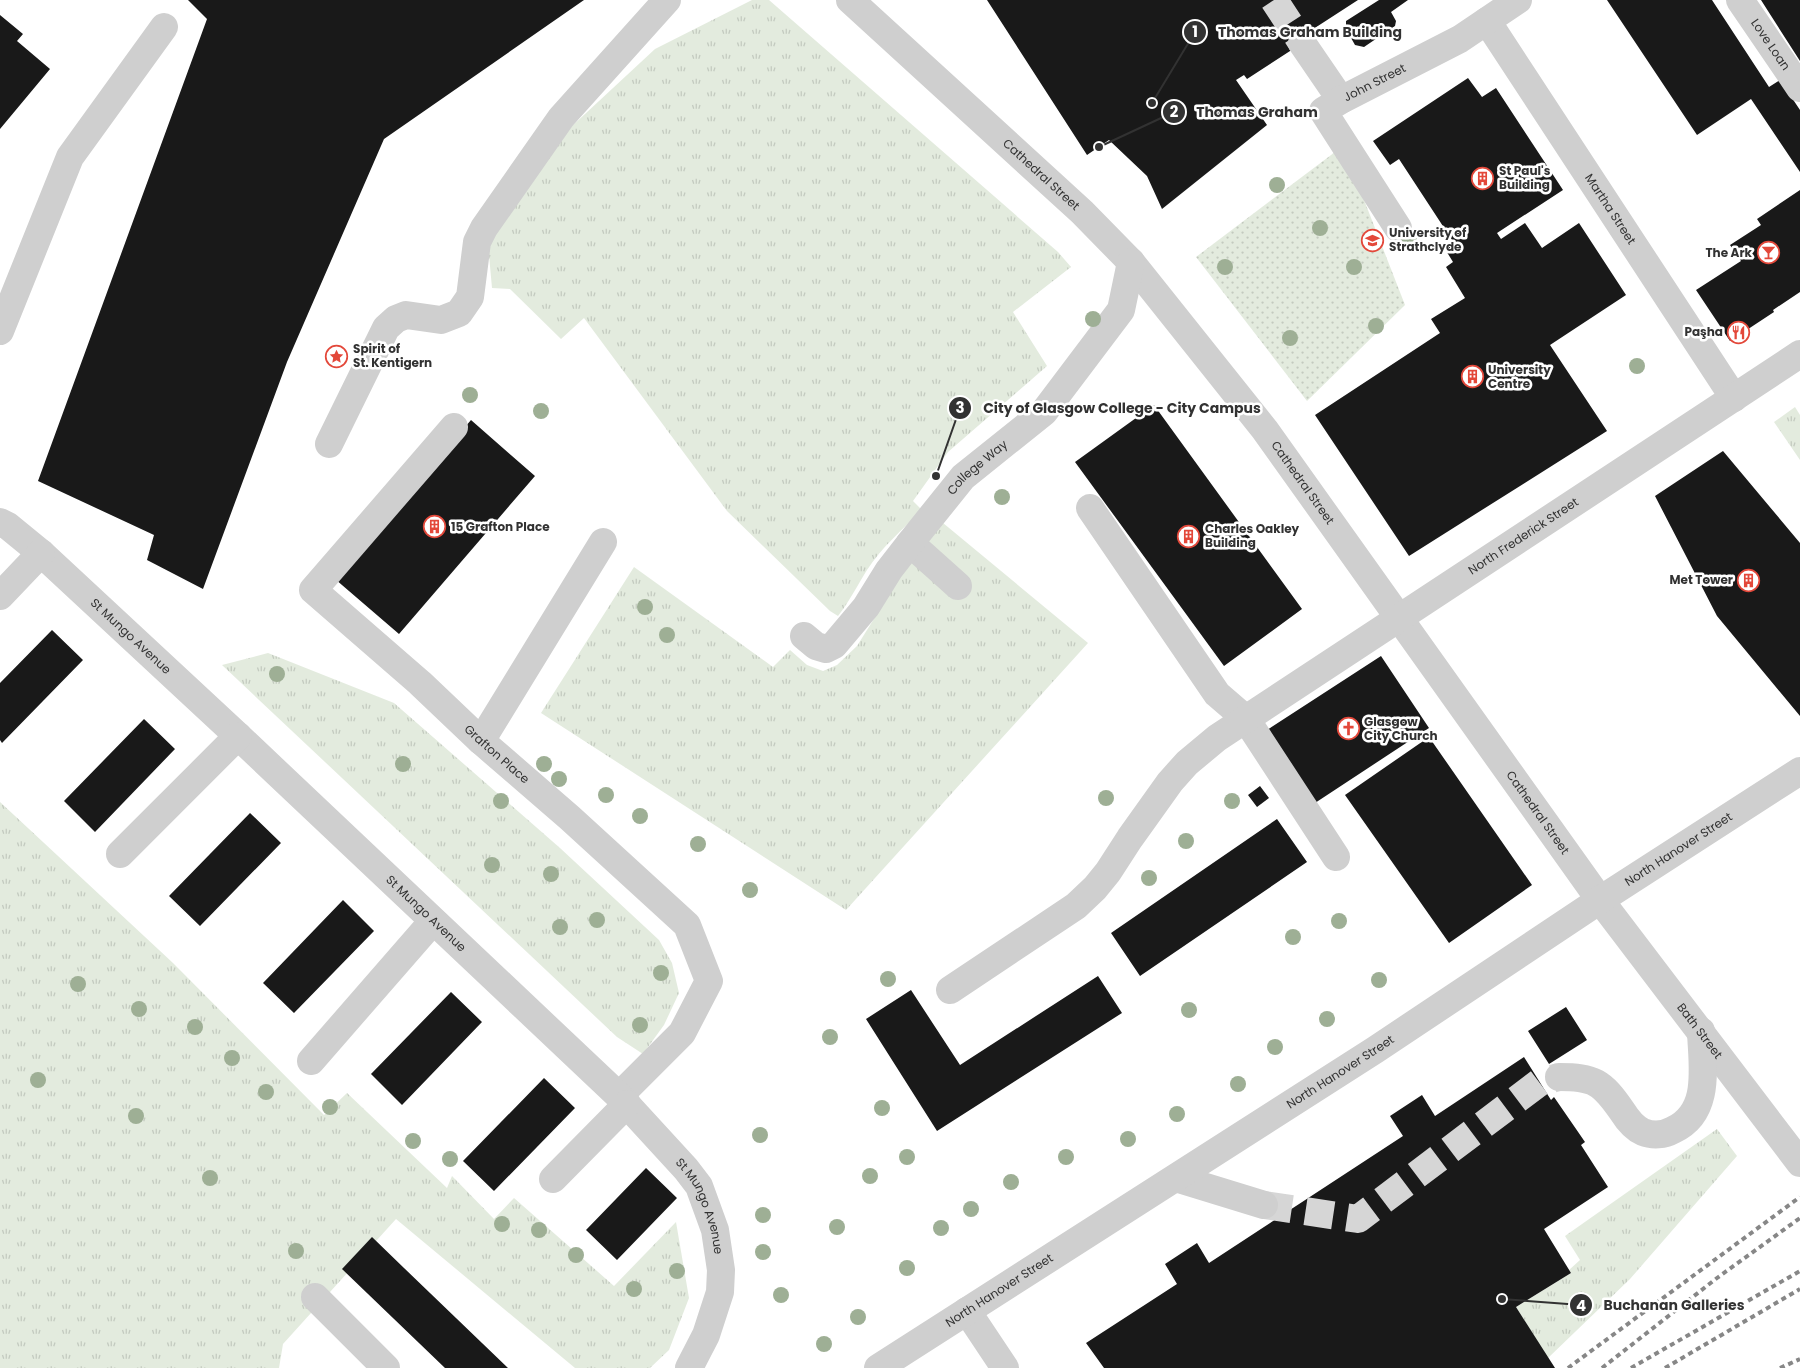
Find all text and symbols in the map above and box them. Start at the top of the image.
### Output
street label: Love Loan [1747,15,1794,73]
callout: Thomas Graham Building [1183,17,1412,46]
text: 1 [1192,21,1198,42]
text: Thomas Graham Building [1218,22,1402,42]
street label: John Street [1340,59,1409,105]
callout: Thomas Graham [1161,97,1328,126]
text: 2 [1170,101,1179,122]
text: Thomas Graham [1196,102,1318,122]
street label: Cathedral Street [999,135,1084,214]
place label: St Paul's Building [1499,162,1551,193]
building icon: St Paul's Building [1471,166,1495,190]
street label: Martha Street [1581,170,1640,248]
place label: University of Strathclyde [1389,224,1467,255]
school or university icon: University of Strathclyde [1361,228,1385,252]
bar icon: The Ark [1756,241,1780,265]
place label: The Ark [1705,244,1753,261]
restaurant icon: Paşha [1727,320,1751,344]
place label: Paşha [1684,323,1723,340]
place label: Spirit of St. Kentigern [353,340,432,371]
place icon: Spirit of St. Kentigern [325,344,349,368]
place label: University Centre [1488,361,1551,392]
building icon: University Centre [1460,365,1484,389]
callout: City of Glasgow College - City Campus [948,393,1270,422]
text: 3 [955,397,965,418]
text: City of Glasgow College - City Campus [983,398,1261,418]
street label: College Way [943,436,1011,498]
street label: Cathedral Street [1267,437,1339,528]
street label: North Frederick Street [1465,493,1582,578]
building icon: 15 Grafton Place [423,515,447,539]
place label: 15 Grafton Place [451,518,550,535]
place label: Charles Oakley Building [1205,520,1300,551]
building icon: Charles Oakley Building [1177,524,1201,548]
building icon: Met Tower [1737,568,1761,592]
place label: Met Tower [1670,571,1733,588]
street label: St Mungo Avenue [87,594,175,678]
place label: Glasgow City Church [1364,713,1438,744]
church icon: Glasgow City Church [1336,717,1360,741]
street label: Grafton Place [461,720,533,787]
street label: Cathedral Street [1502,767,1574,858]
street label: North Hanover Street [1621,808,1735,890]
street label: St Mungo Avenue [382,871,470,955]
street label: Bath Street [1673,999,1727,1062]
street label: North Hanover Street [1283,1031,1397,1112]
street label: St Mungo Avenue [672,1154,728,1255]
street label: North Hanover Street [942,1249,1056,1331]
callout: Buchanan Galleries [1568,1291,1754,1320]
text: 4 [1576,1295,1586,1316]
text: Buchanan Galleries [1603,1295,1745,1315]

